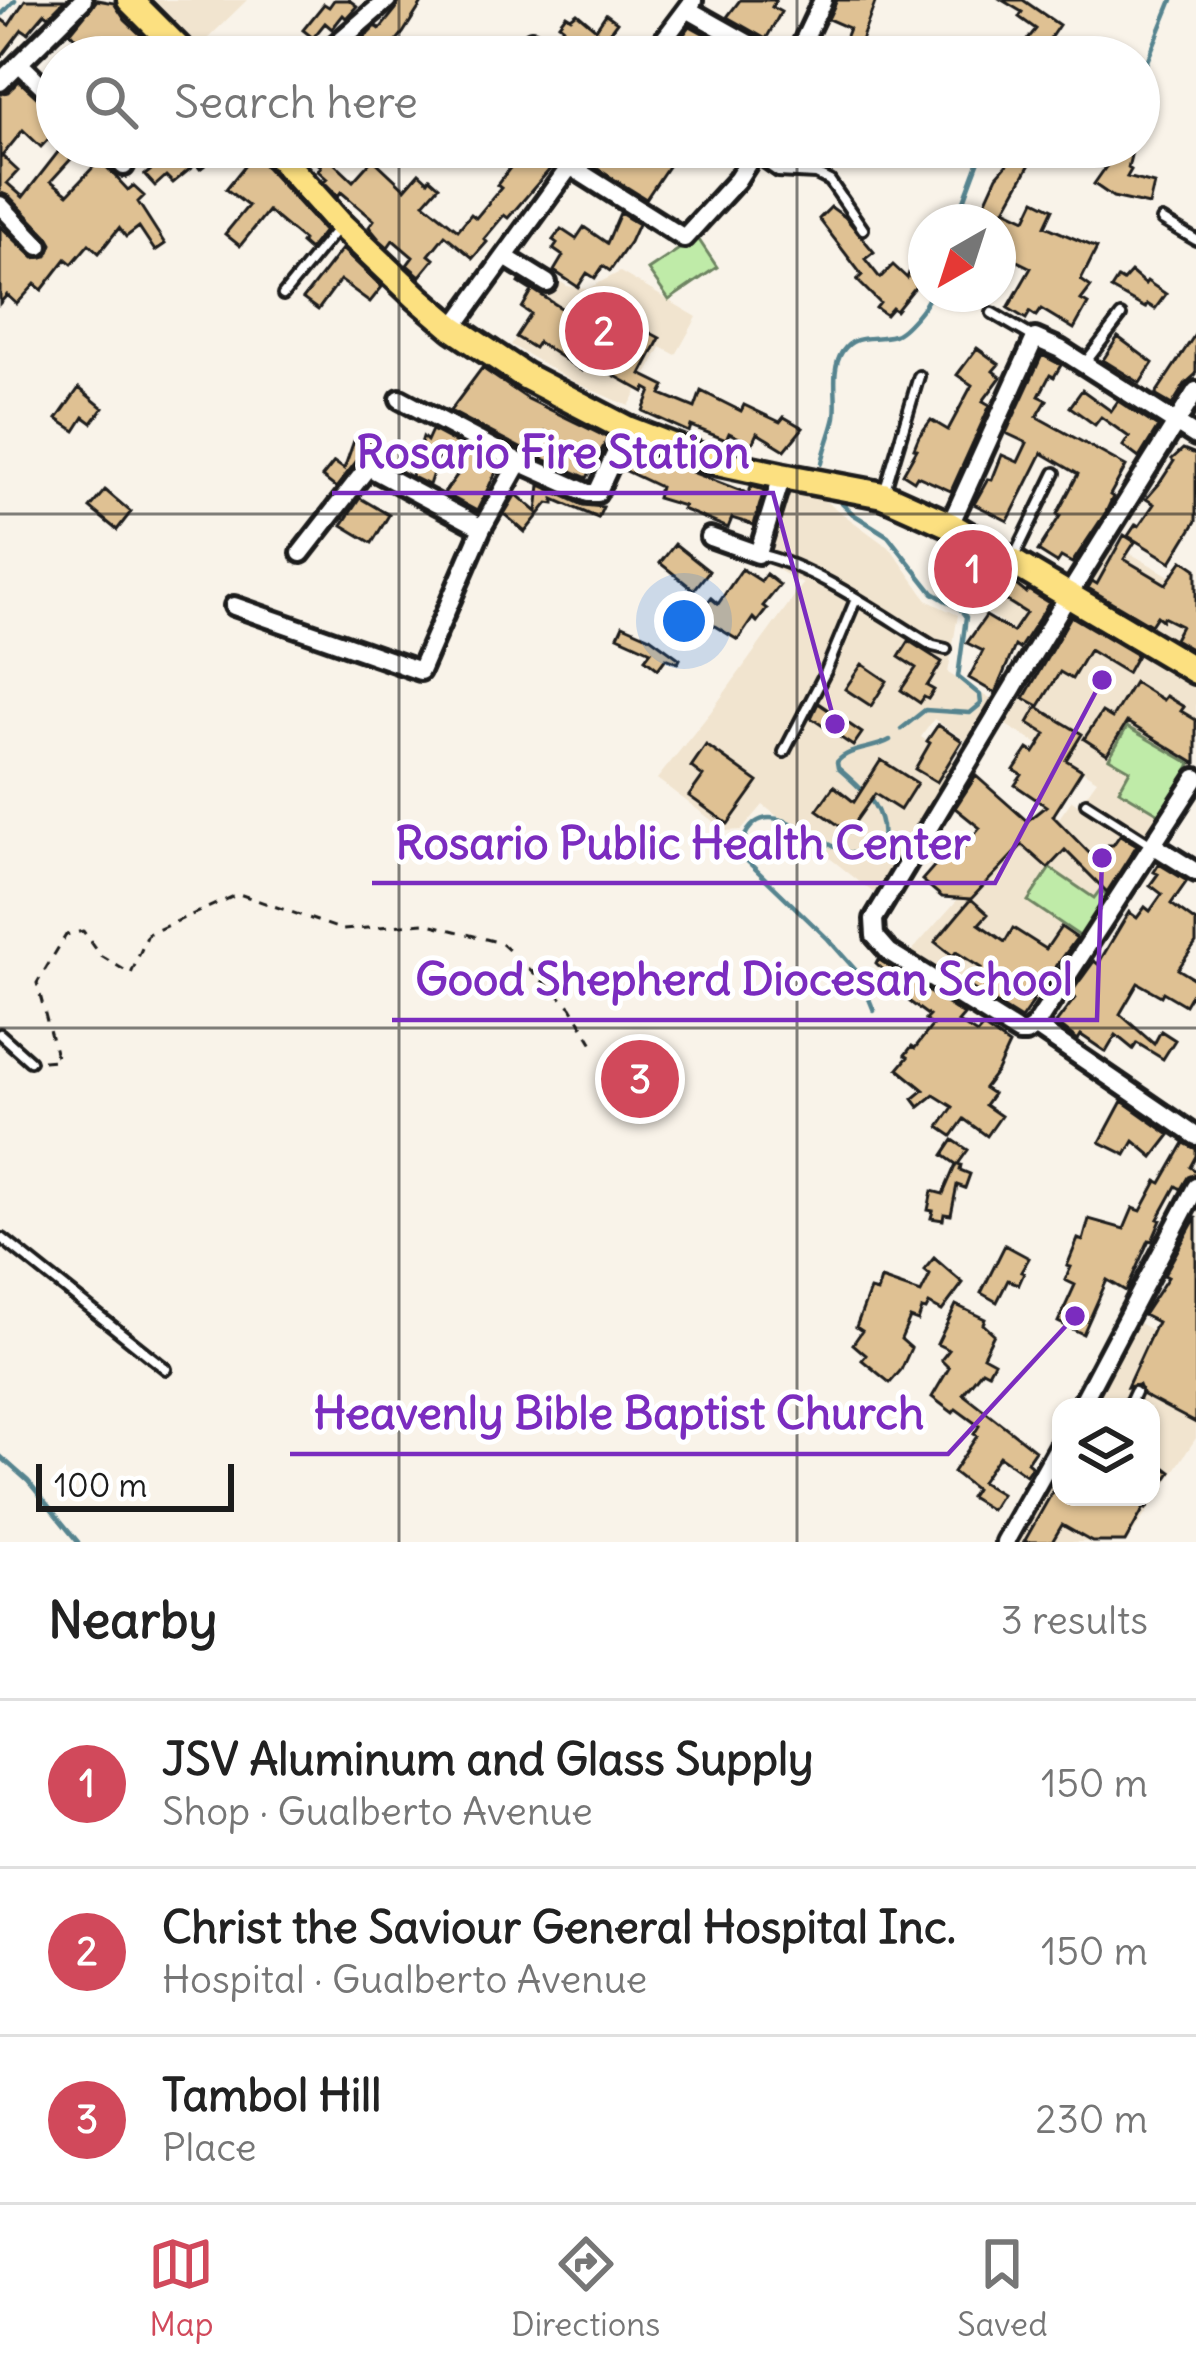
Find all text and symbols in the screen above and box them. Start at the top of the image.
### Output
search box [36,36,1160,168]
icon: search [78,69,144,135]
text: Search here [174,74,418,130]
north arrow [908,204,1016,312]
pin: 2 [565,286,643,376]
callout: Rosario Fire Station [332,412,773,493]
text: Rosario Fire Station [356,424,750,480]
pin: 1 [934,524,1012,614]
your location [654,591,714,651]
callout: Rosario Public Health Center [372,802,995,883]
text: Rosario Public Health Center [395,815,971,871]
callout: Good Shepherd Diocesan School [392,939,1097,1020]
text: Good Shepherd Diocesan School [415,951,1073,1007]
pin: 3 [601,1034,679,1124]
callout: Heavenly Bible Baptist Church [290,1373,948,1454]
text: Heavenly Bible Baptist Church [314,1385,924,1441]
map controls [1052,1398,1160,1506]
button: layers [1052,1398,1160,1506]
scale bar [36,1458,234,1511]
text: 100 m [54,1464,147,1506]
text: Nearby [48,1588,217,1652]
text: 3 results [1001,1596,1148,1645]
text: JSV Aluminum and Glass Supply [162,1731,814,1787]
text: 1 [79,1759,95,1808]
text: 150 m [1041,1759,1148,1808]
text: Shop · Gualberto Avenue [162,1787,593,1836]
text: Christ the Saviour General Hospital Inc. [162,1899,956,1955]
text: 2 [76,1927,98,1976]
text: 150 m [1041,1927,1148,1976]
text: Hospital · Gualberto Avenue [162,1955,647,2004]
text: Tambol Hill [162,2067,381,2123]
text: 3 [76,2095,98,2144]
text: 230 m [1035,2095,1148,2144]
text: Place [162,2123,256,2172]
tab: Map [148,2231,214,2345]
tab: Directions [511,2231,660,2345]
tab: Saved [957,2231,1048,2345]

